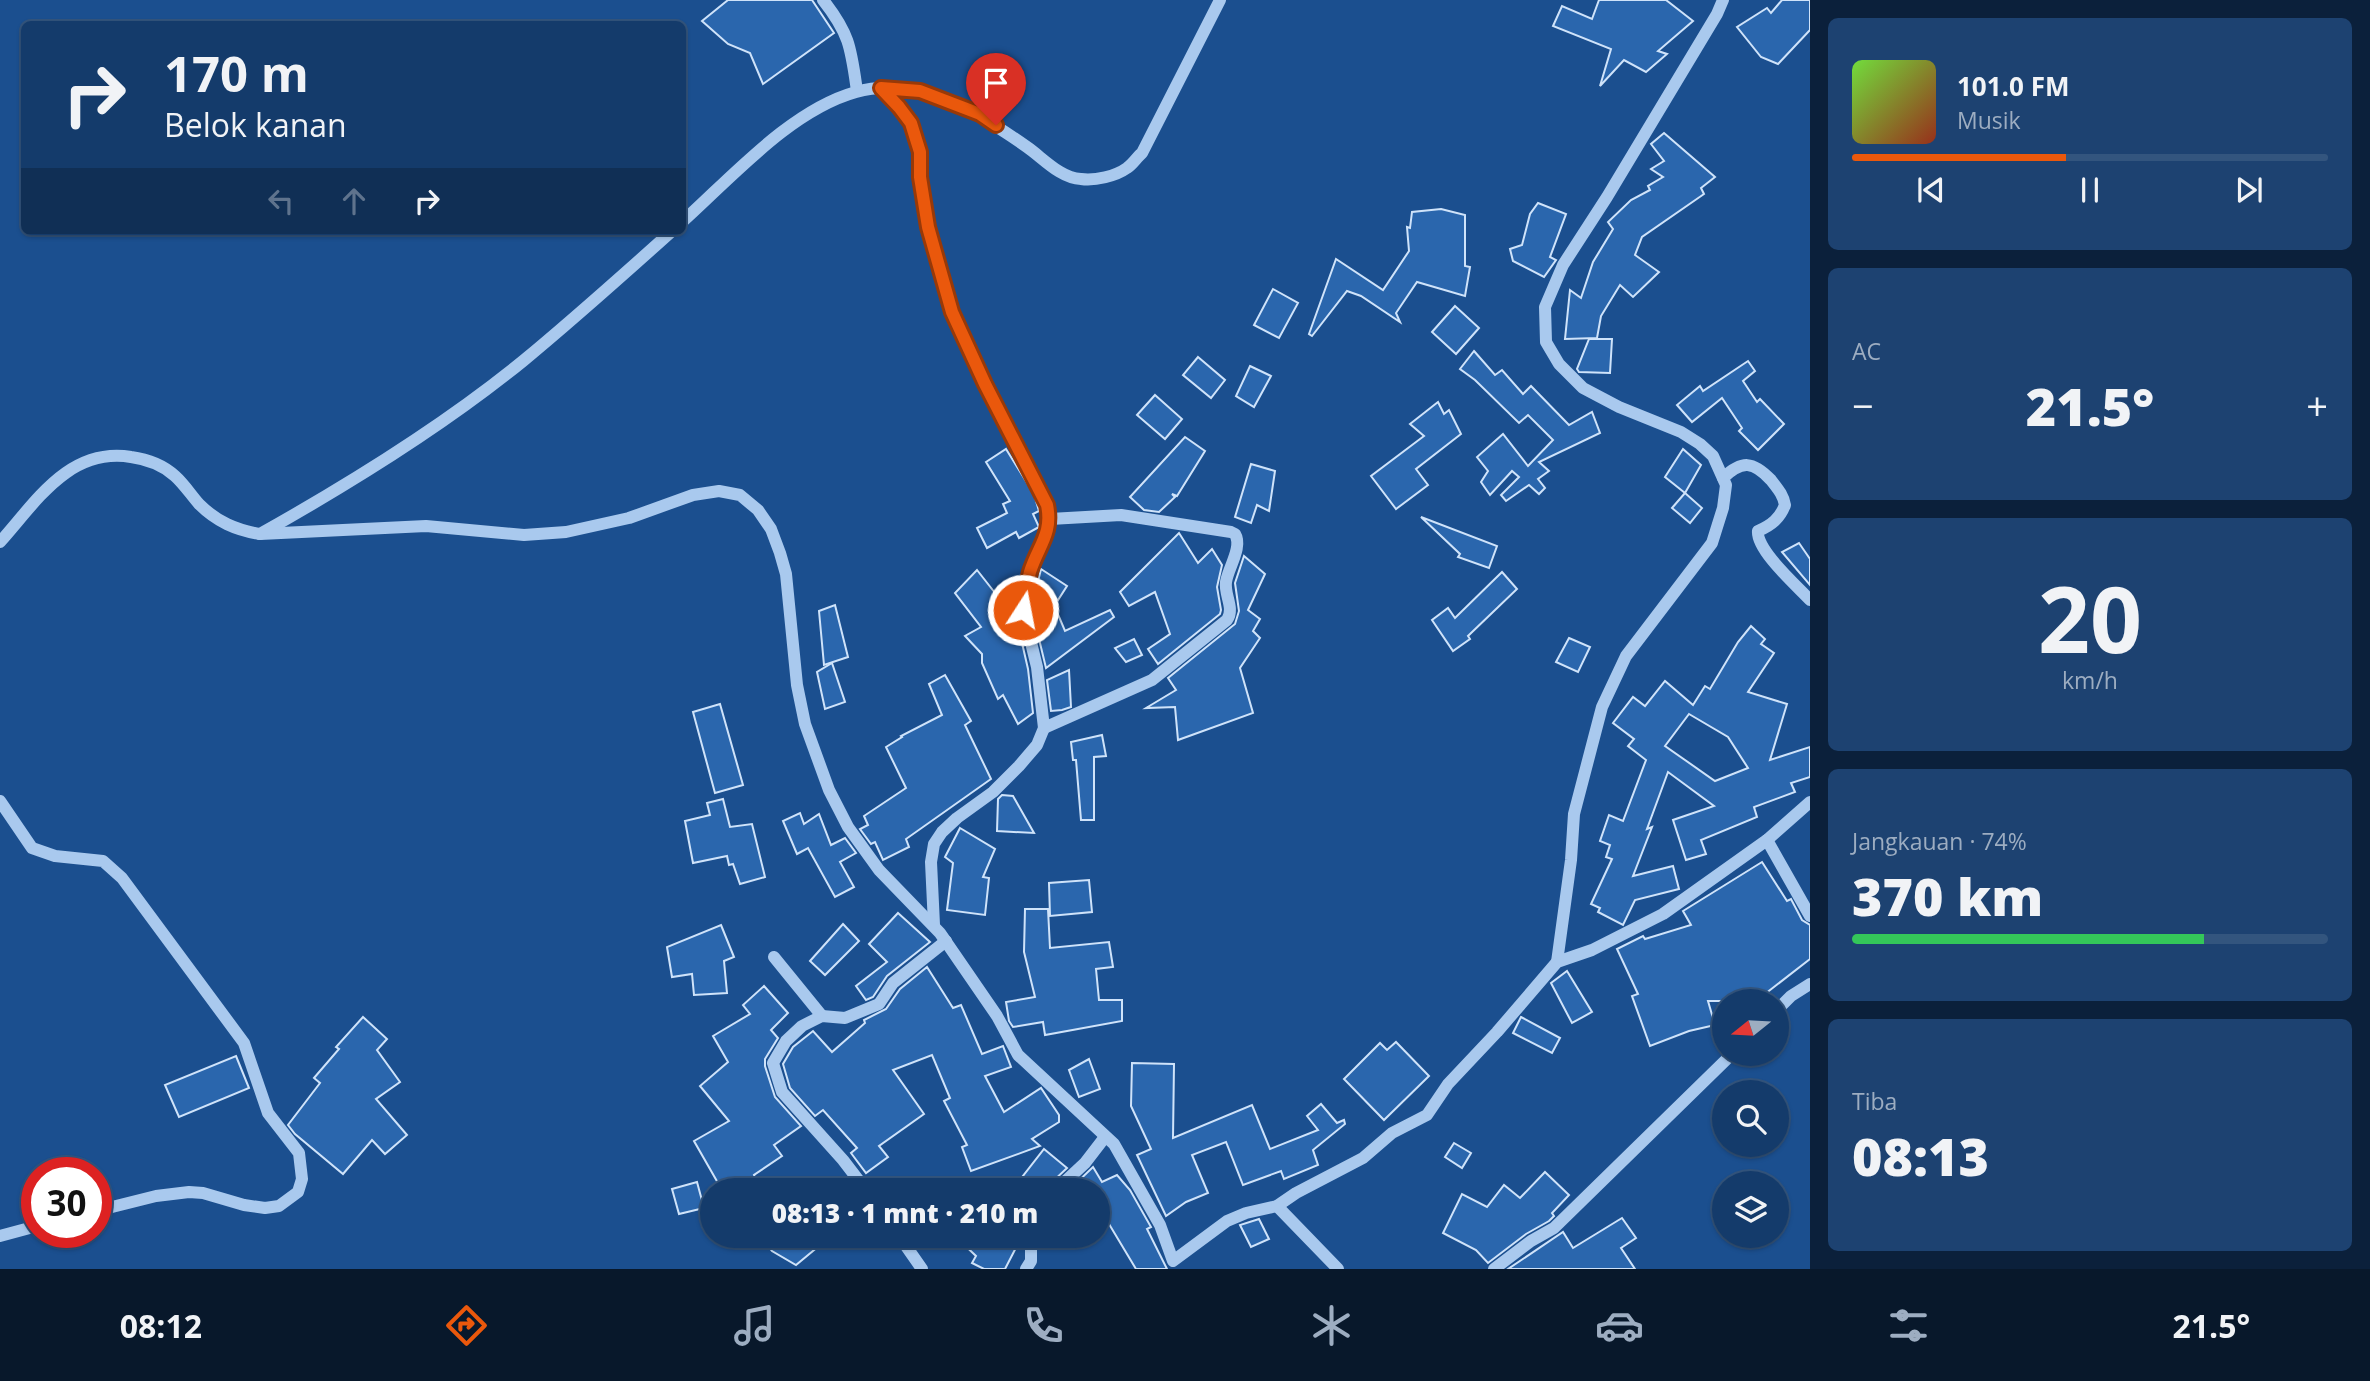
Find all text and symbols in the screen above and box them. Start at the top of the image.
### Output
text: 170 m [164,40,309,106]
icon: right [49,49,140,140]
pin [966,53,1026,125]
icon: arrive [977,64,1015,102]
text: 101.0 FM [1957,68,2069,104]
text: Belok kanan [164,103,347,146]
text: Musik [1957,104,2021,136]
icon: previous [1912,171,1950,209]
icon: pause [2071,171,2109,209]
icon: next [2230,171,2268,209]
icon: left [262,182,300,220]
icon: ahead [335,182,373,220]
icon: right [408,182,446,220]
text: AC [1852,335,1881,367]
text: 21.5° [2026,370,2154,441]
text: − [1852,379,1874,431]
text: + [2306,379,2328,431]
text: 20 [2038,556,2142,680]
position arrow [986,573,1060,647]
text: km/h [2062,664,2118,696]
text: Jangkauan · 74% [1852,825,2027,857]
text: 370 km [1852,860,2043,931]
north arrow [1712,989,1788,1066]
map controls [1712,989,1789,1248]
button: search [1712,1080,1789,1157]
text: Tiba [1852,1085,1897,1117]
text: 08:13 [1852,1120,1989,1191]
speed limit sign: 30 [21,1157,112,1248]
button: layers [1712,1171,1789,1248]
text: 08:13 · 1 mnt · 210 m [772,1195,1038,1231]
icon: directions [442,1301,491,1350]
icon: music [730,1301,779,1350]
icon: phone [1019,1301,1068,1350]
icon: climate [1307,1301,1356,1350]
icon: car [1595,1301,1644,1350]
icon: filters [1884,1301,1933,1350]
text: 08:12 [120,1304,202,1347]
text: 21.5° [2172,1304,2250,1347]

